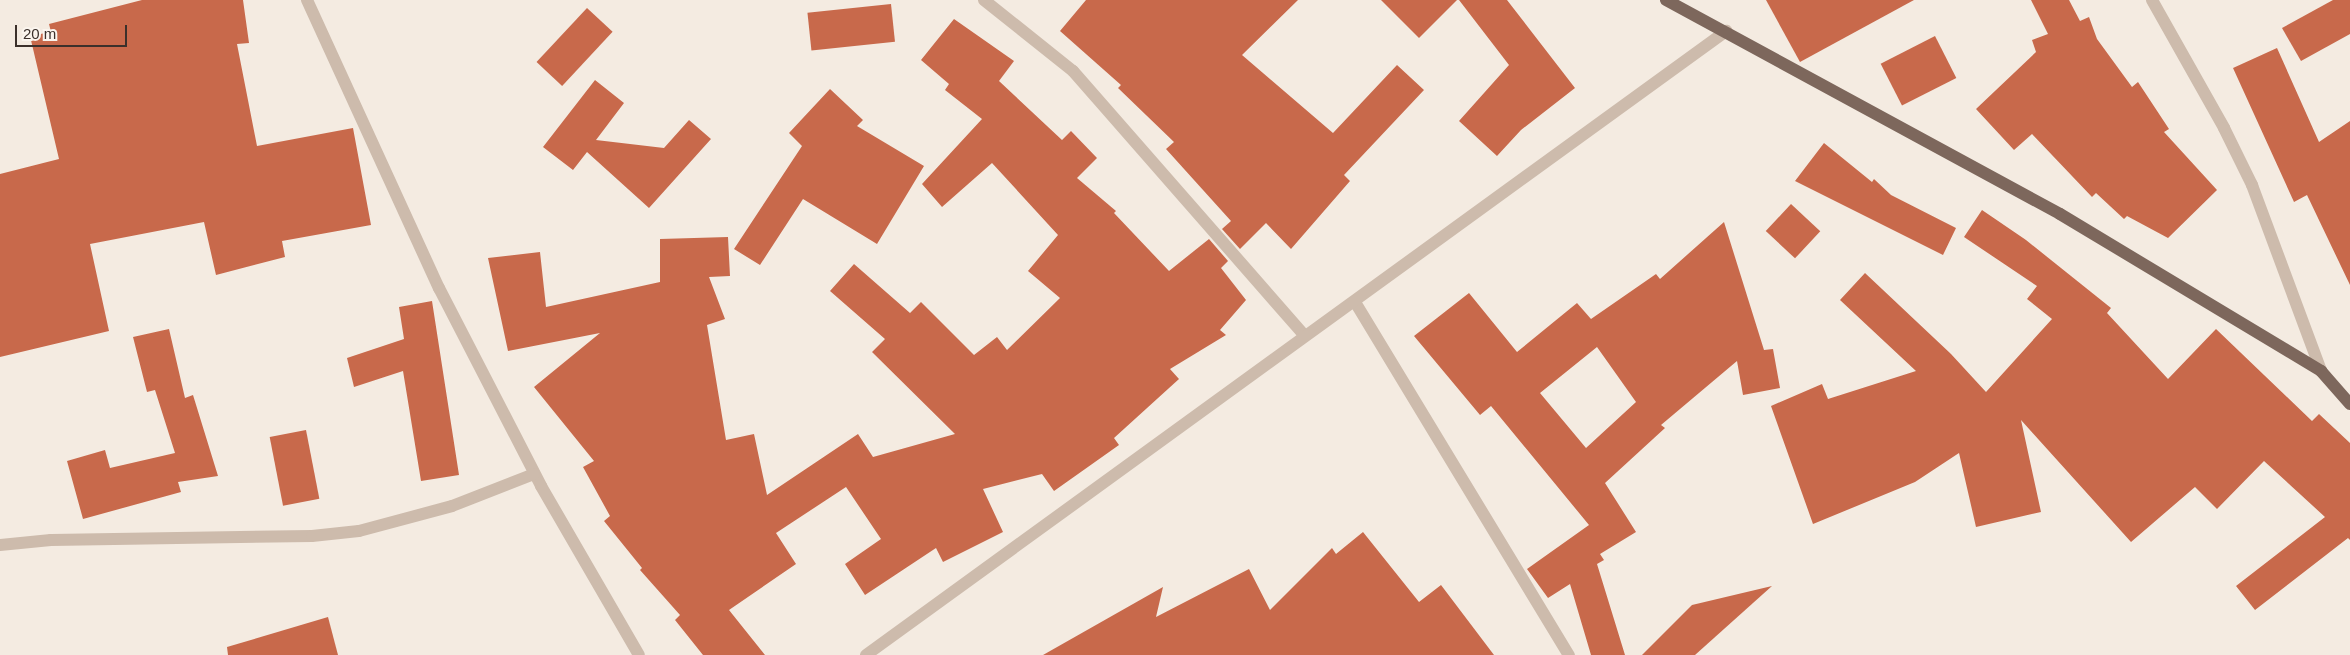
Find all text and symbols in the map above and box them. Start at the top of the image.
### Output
scale bar [18,15,130,47]
text: 20 m [23,25,56,42]

